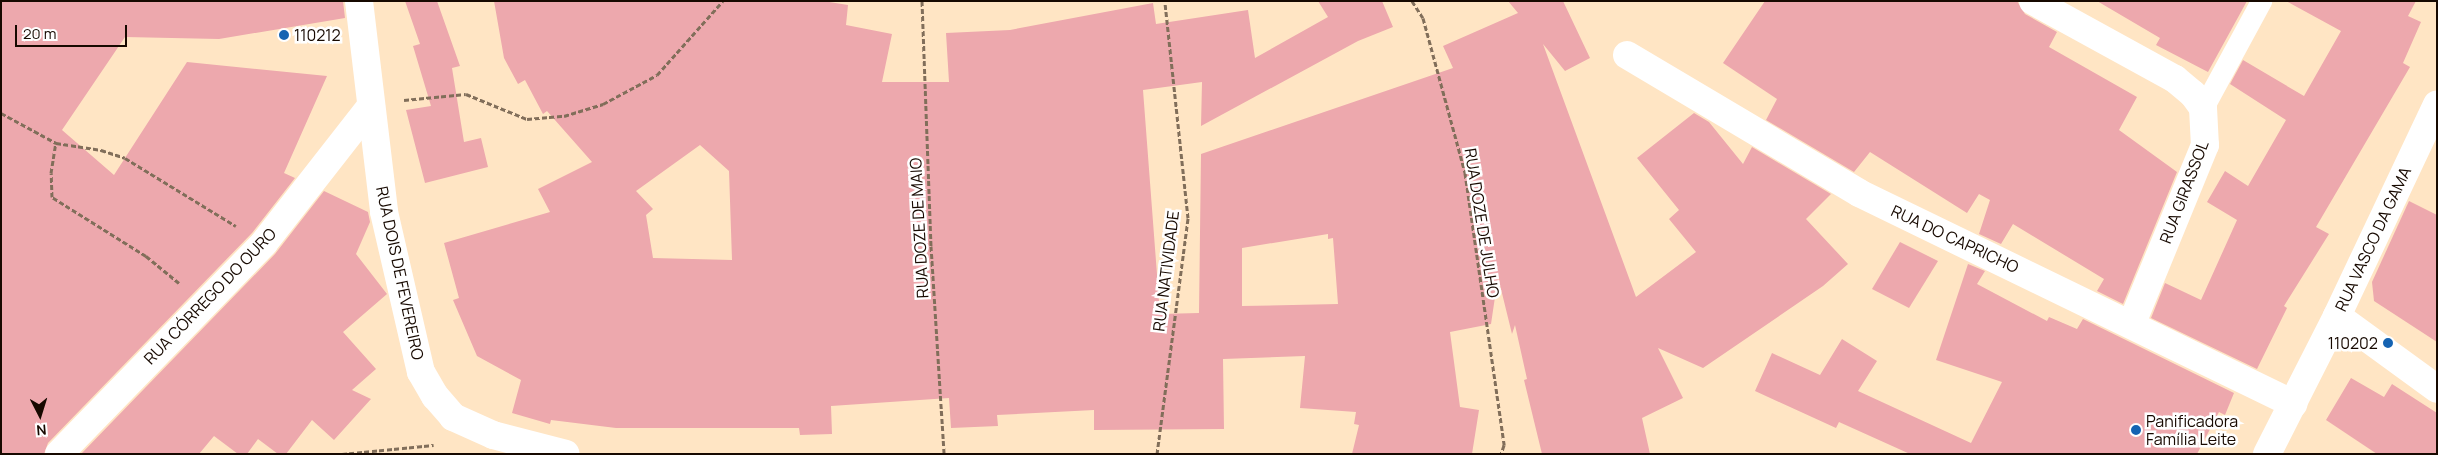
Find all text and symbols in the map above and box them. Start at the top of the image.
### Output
scale bar [18,15,130,47]
text: 20 m [23,23,56,44]
place label: 110212 [294,25,341,45]
marker: 110212 [278,29,290,41]
street label: RUA GIRASSOL [2156,138,2212,246]
street label: RUA DOZE DE JULHO [1461,147,1503,299]
street label: RUA DOZE DE MAIO [906,157,932,299]
street label: RUA VASCO DA GAMA [2331,164,2415,314]
street label: RUA DOIS DE FEVEREIRO [372,184,428,362]
street label: RUA DO CAPRICHO [1888,201,2022,277]
street label: RUA NATIVIDADE [1149,210,1183,332]
street label: RUA CÓRREGO DO OURO [140,224,280,368]
place label: 110202 [2328,333,2378,353]
marker: 110202 [2382,337,2394,349]
north arrow [15,390,65,440]
place label: Panificadora Família Leite [2146,411,2238,449]
text: N [36,421,47,440]
marker: Panificadora Família Leite [2130,424,2142,436]

